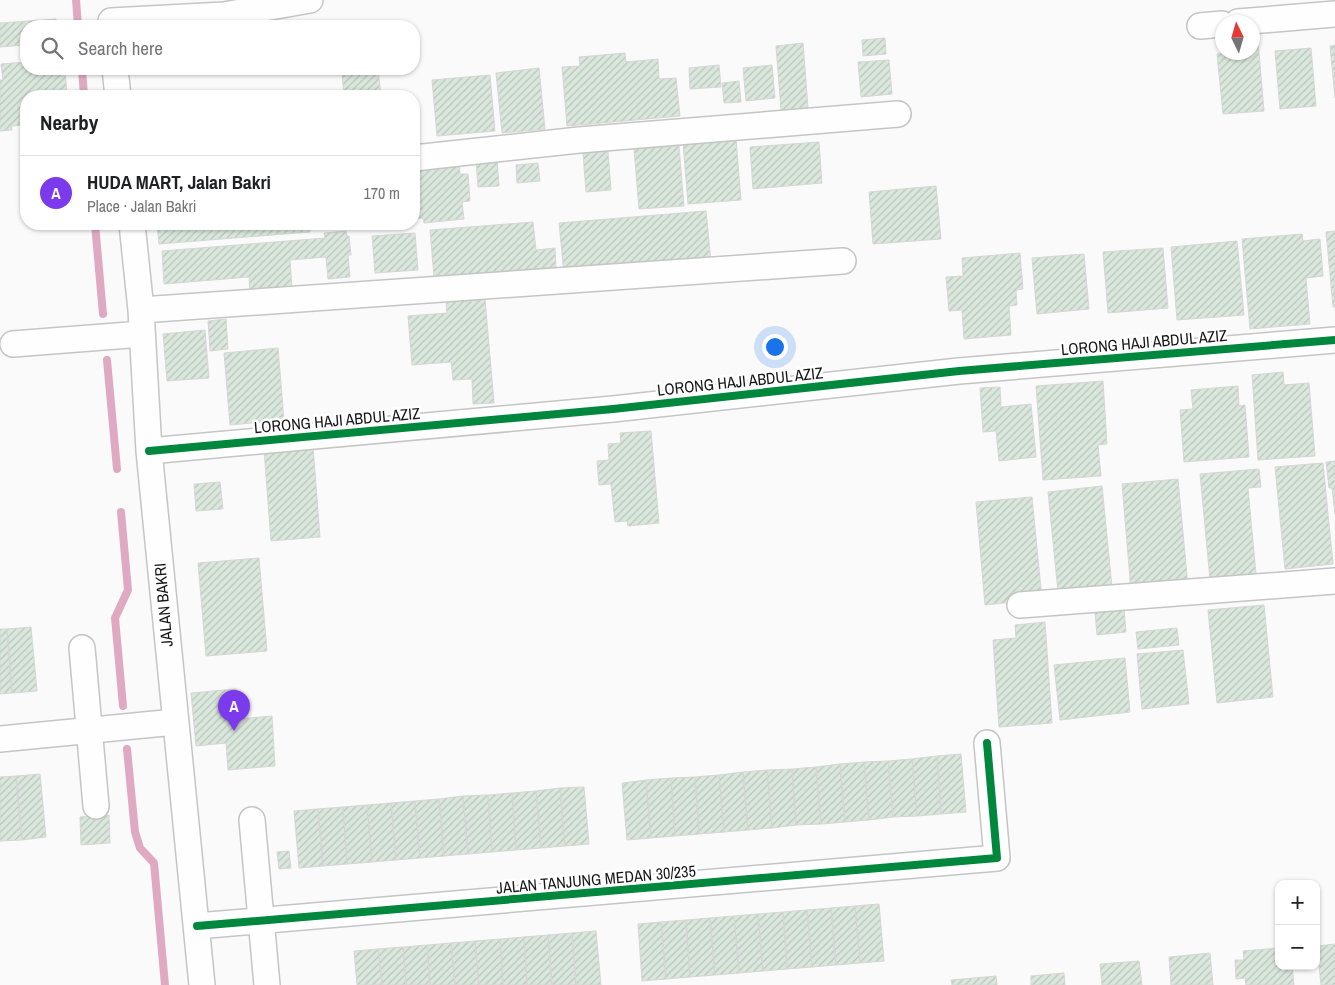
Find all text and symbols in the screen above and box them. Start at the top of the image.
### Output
north arrow [1215,15,1260,60]
search box [20,20,420,75]
icon: search [38,34,66,62]
text: Search here [78,35,163,61]
text: Nearby [40,108,98,137]
text: HUDA MART, Jalan Bakri [87,169,271,195]
text: A [51,182,61,204]
text: 170 m [364,182,400,204]
text: Place · Jalan Bakri [87,195,196,217]
street label: LORONG HAJI ABDUL AZIZ [1060,324,1228,360]
your location [762,334,788,360]
street label: LORONG HAJI ABDUL AZIZ [656,361,824,401]
street label: LORONG HAJI ABDUL AZIZ [253,402,421,438]
street label: JALAN BAKRI [148,562,178,648]
pin: A [218,690,250,731]
street label: JALAN TANJUNG MEDAN 30/235 [495,859,697,899]
map controls [1275,880,1320,970]
button: + [1275,880,1320,925]
button: − [1275,925,1320,970]

